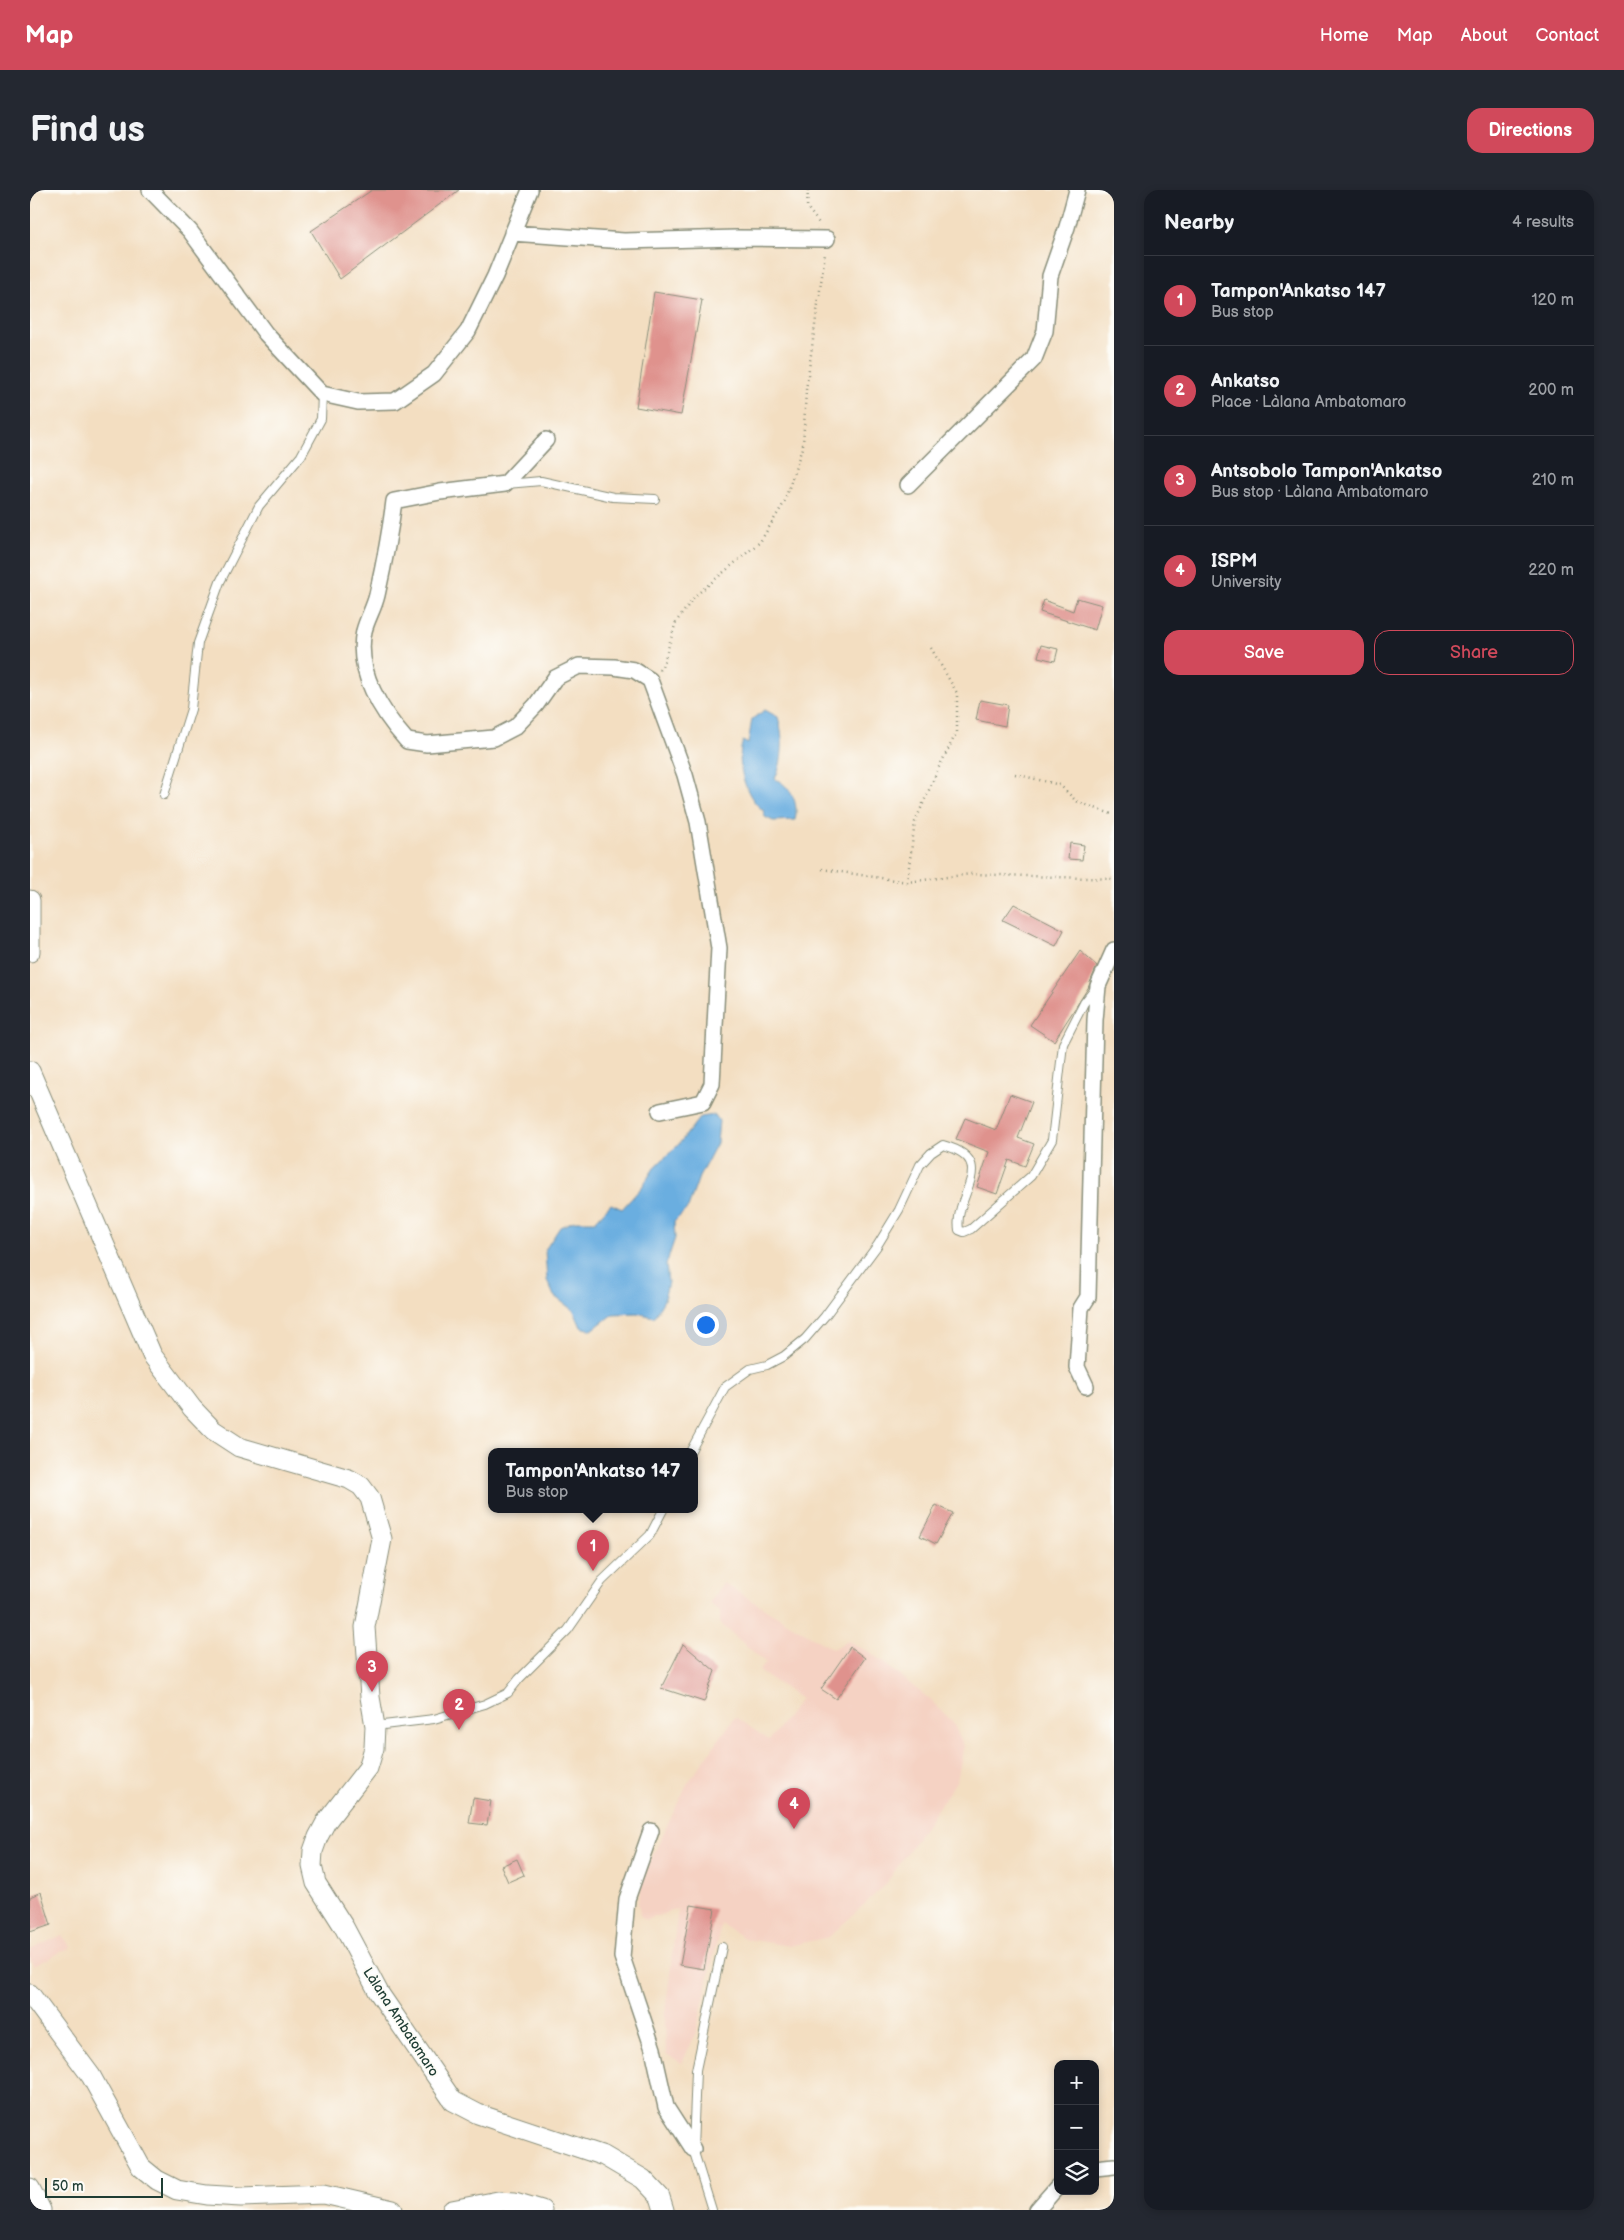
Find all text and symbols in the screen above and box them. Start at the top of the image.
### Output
text: Map [25,21,73,50]
text: Home [1320,25,1369,46]
text: Map [1397,25,1433,46]
text: About [1461,25,1508,46]
text: Contact [1536,25,1599,46]
button: Directions [1467,108,1594,153]
text: Find us [30,109,145,152]
text: Nearby [1164,210,1234,235]
text: 4 results [1512,213,1574,232]
text: Tampon'Ankatso 147 [1211,280,1386,303]
text: 1 [1177,291,1183,310]
text: 120 m [1531,291,1574,310]
text: Bus stop [1211,303,1274,322]
text: Ankatso [1211,370,1280,393]
text: 2 [1175,381,1185,400]
text: 200 m [1528,381,1574,400]
text: Place · Làlana Ambatomaro [1211,393,1406,412]
text: Antsobolo Tampon'Ankatso [1211,460,1442,483]
text: 3 [1175,471,1185,490]
text: 210 m [1532,471,1574,490]
text: Bus stop · Làlana Ambatomaro [1211,483,1429,502]
text: ISPM [1211,550,1257,573]
text: 4 [1175,561,1185,580]
text: 220 m [1528,561,1574,580]
text: University [1211,573,1282,592]
button: Save [1164,630,1364,675]
button: Share [1374,630,1574,675]
your location [693,1312,719,1338]
popup [488,1448,698,1513]
text: Tampon'Ankatso 147 [506,1460,680,1483]
text: Bus stop [506,1483,568,1502]
pin: 1 [577,1530,609,1571]
pin: 3 [356,1651,388,1692]
pin: 2 [443,1689,475,1730]
pin: 4 [778,1788,810,1829]
street label: Làlana Ambatomaro [359,1964,443,2080]
map controls [1054,2060,1099,2195]
button: + [1054,2060,1099,2105]
button: − [1054,2105,1099,2150]
button: layers [1054,2150,1099,2195]
scale bar [45,2175,162,2198]
text: 50 m [52,2178,84,2195]

